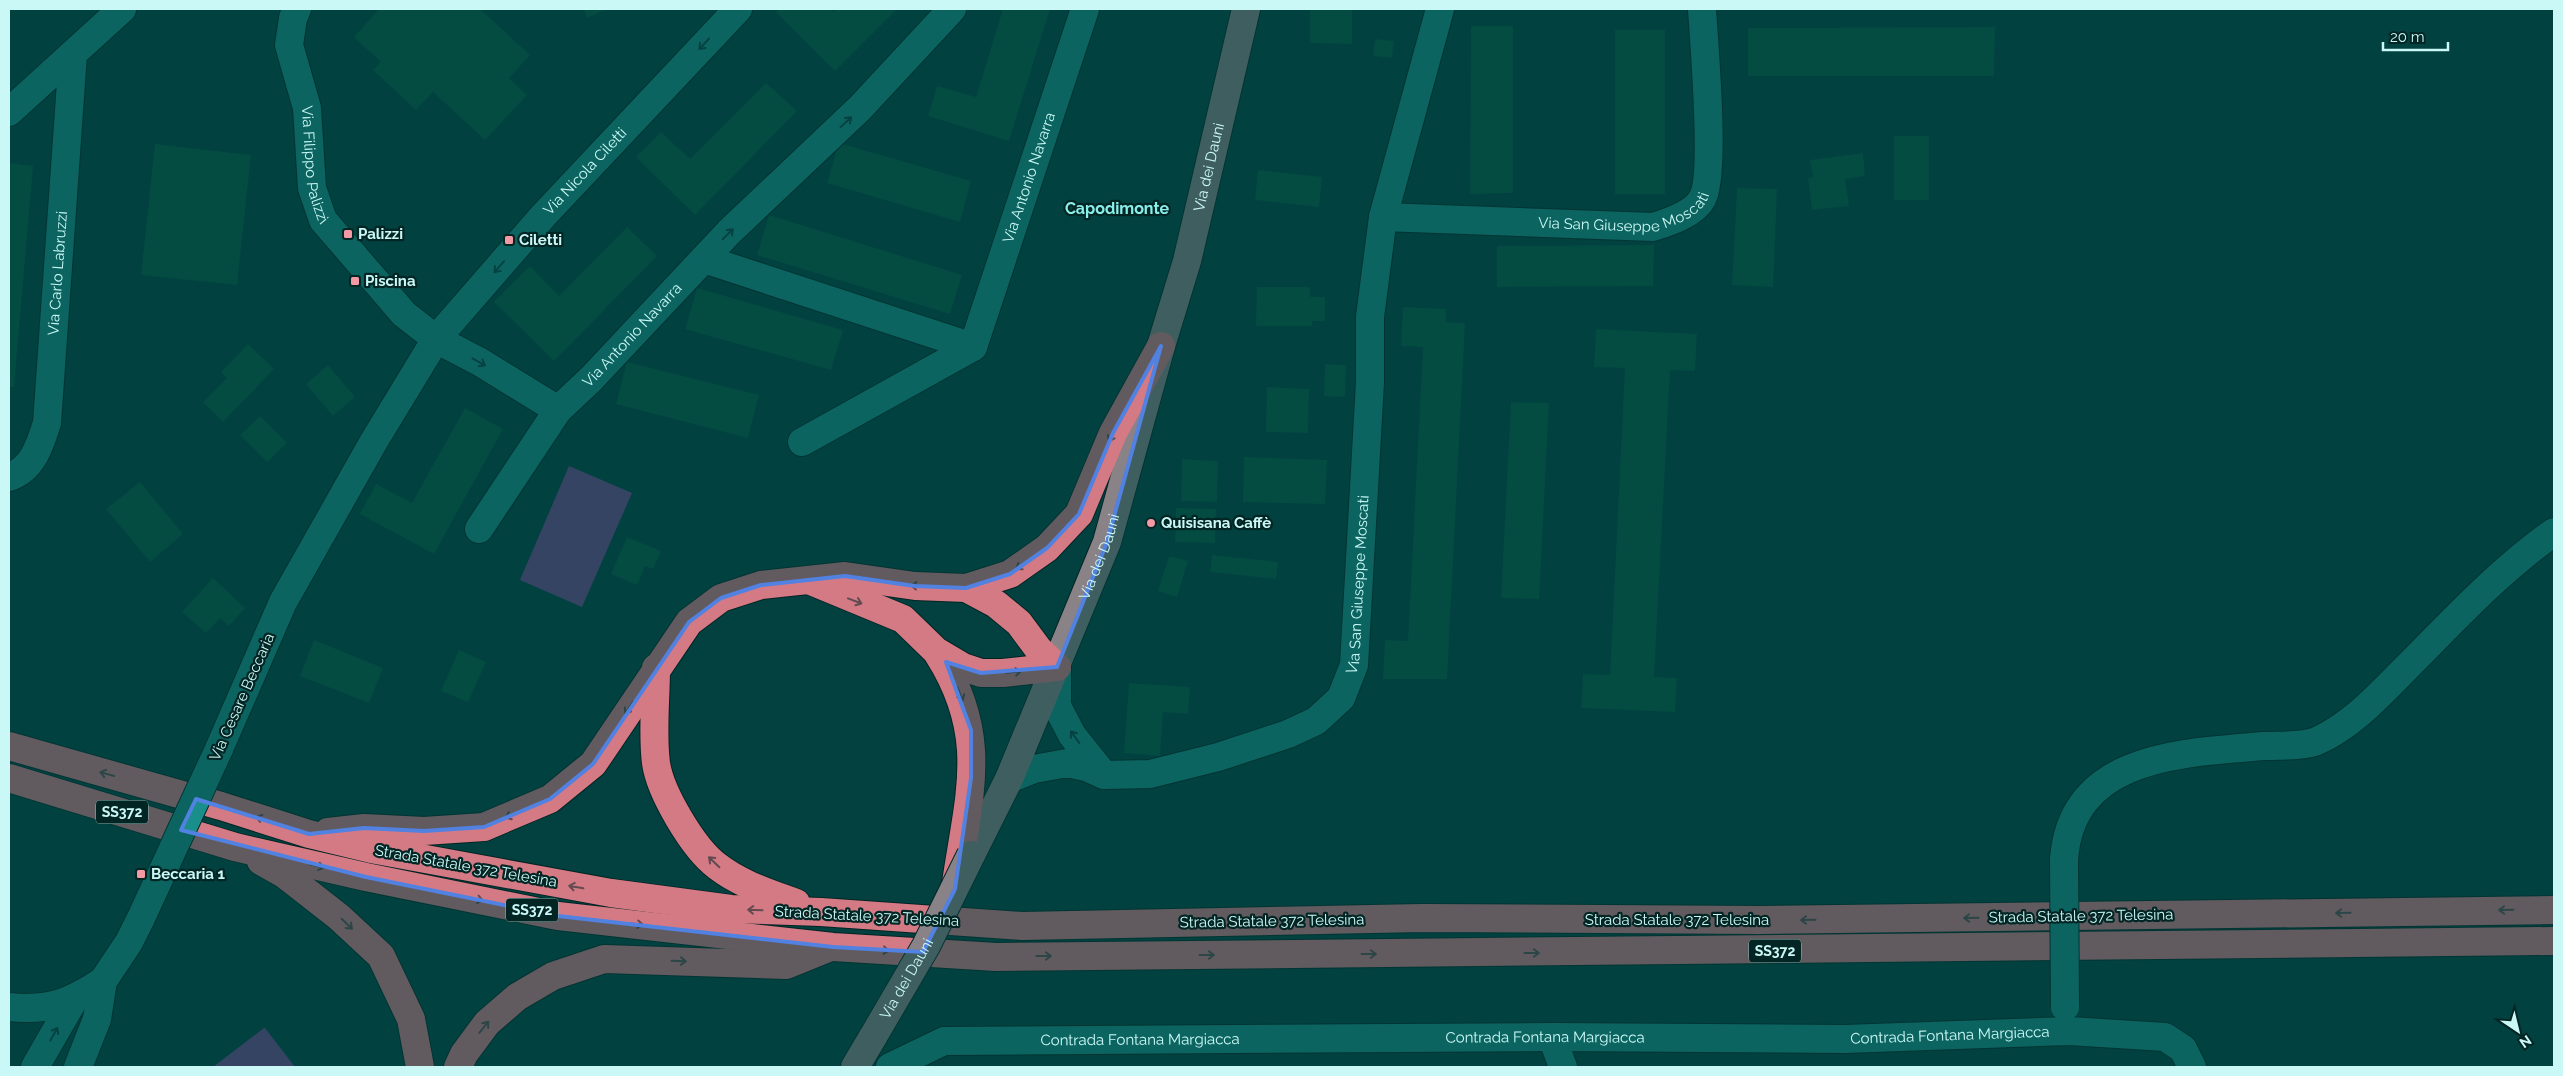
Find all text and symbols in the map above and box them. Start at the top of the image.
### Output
scale bar [2383,20,2448,52]
text: 20 m [2390,28,2425,46]
one-way arrow [698,38,710,51]
street label: Via Filippo Palizzi [298,105,332,228]
street label: Via Antonio Navarra [999,110,1059,245]
one-way arrow [840,116,852,128]
street label: Via dei Dauni [1190,121,1228,213]
street label: Via Nicola Ciletti [540,124,630,219]
street label: Via San Giuseppe Moscati [1538,190,1713,236]
district label: Capodimonte [1065,199,1170,218]
street label: Via Carlo Labruzzi [44,210,71,336]
place label: Palizzi [358,225,403,243]
marker: Palizzi [342,228,354,240]
one-way arrow [722,228,734,240]
place label: Ciletti [519,231,562,249]
marker: Ciletti [503,234,515,246]
one-way arrow [494,260,505,273]
place label: Piscina [365,272,416,290]
marker: Piscina [349,275,361,287]
street label: Via Antonio Navarra [579,279,685,391]
one-way arrow [472,357,486,367]
one-way arrow [1107,427,1117,442]
street label: Via San Giuseppe Moscati [1342,495,1373,677]
street label: Via dei Dauni [1075,512,1123,602]
place label: Quisisana Caffè [1161,514,1271,532]
marker: Quisisana Caffè [1145,517,1157,529]
one-way arrow [1015,560,1029,570]
one-way arrow [910,581,926,590]
one-way arrow [847,596,862,606]
street label: Via Cesare Beccaria [206,630,278,764]
one-way arrow [1006,667,1022,677]
one-way arrow [956,686,965,701]
one-way arrow [624,701,634,715]
one-way arrow [1070,730,1080,744]
one-way arrow [99,769,115,779]
road number: SS372 [96,800,148,824]
one-way arrow [505,810,520,820]
one-way arrow [255,814,271,823]
street label: Strada Statale 372 Telesina [374,841,558,891]
one-way arrow [708,856,720,868]
one-way arrow [308,862,324,871]
place label: Beccaria 1 [151,865,225,883]
marker: Beccaria 1 [135,868,147,880]
one-way arrow [569,881,585,891]
one-way arrow [467,895,483,905]
road number: SS372 [506,898,558,922]
street label: Strada Statale 372 Telesina [774,902,960,930]
one-way arrow [747,905,763,914]
street label: Strada Statale 372 Telesina [1989,905,2173,927]
one-way arrow [2498,905,2514,915]
one-way arrow [2335,908,2351,917]
street label: Strada Statale 372 Telesina [1180,910,1364,932]
street label: Strada Statale 372 Telesina [1585,911,1769,929]
one-way arrow [1963,913,1979,922]
one-way arrow [1800,915,1816,925]
one-way arrow [341,918,353,930]
one-way arrow [628,919,644,929]
street label: Via dei Dauni [876,936,937,1023]
road number: SS372 [1749,939,1801,962]
one-way arrow [873,945,889,954]
one-way arrow [1524,948,1540,957]
one-way arrow [1361,949,1377,959]
one-way arrow [1198,950,1215,960]
one-way arrow [1036,951,1052,961]
one-way arrow [671,957,687,966]
north arrow [2493,1006,2543,1056]
one-way arrow [479,1020,490,1033]
street label: Contrada Fontana Margiacca [1850,1023,2050,1048]
one-way arrow [50,1027,59,1042]
street label: Contrada Fontana Margiacca [1445,1028,1645,1047]
street label: Contrada Fontana Margiacca [1040,1030,1240,1049]
text: N [2516,1032,2534,1051]

